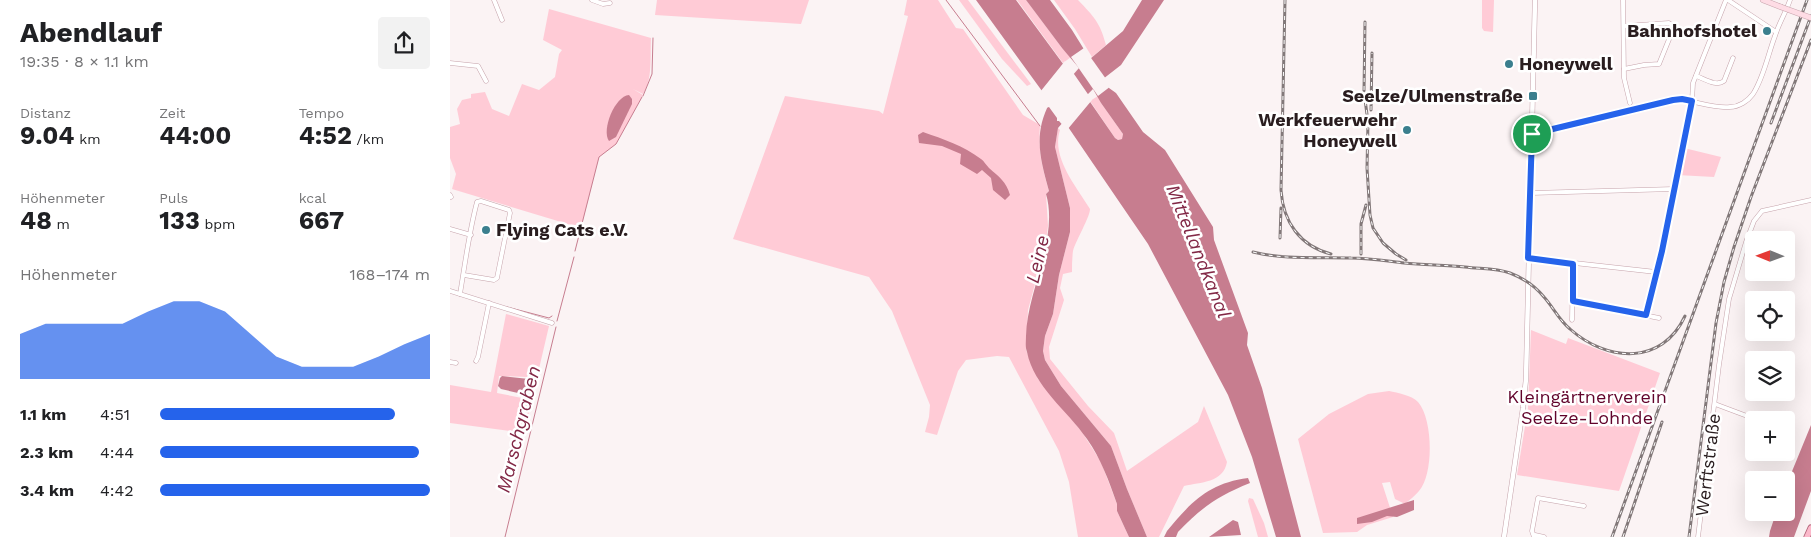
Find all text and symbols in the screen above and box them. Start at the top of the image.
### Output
text: Abendlauf [20,16,162,49]
button: share [378,17,430,69]
place label: Bahnhofshotel [1627,20,1757,41]
marker: Bahnhofshotel [1761,25,1773,37]
text: 19:35 · 8 × 1.1 km [20,52,149,71]
place label: Honeywell [1519,53,1613,74]
marker: Honeywell [1503,58,1515,70]
place label: Seelze/Ulmenstraße [1342,85,1523,106]
marker: Seelze/Ulmenstraße [1527,90,1539,102]
text: Distanz [20,105,71,121]
text: Zeit [159,105,185,121]
text: Tempo [299,105,344,121]
place label: Werkfeuerwehr Honeywell [1258,109,1397,151]
pin [1511,113,1553,155]
icon: arrive [1518,120,1546,148]
text: 9.04 [20,121,75,150]
text: 44:00 [159,121,231,150]
text: 4:52 [299,121,352,150]
marker: Werkfeuerwehr Honeywell [1401,124,1413,136]
text: km [75,131,101,147]
text: /km [352,131,384,147]
water label: Mittellandkanal [1161,181,1236,322]
text: Höhenmeter [20,190,105,206]
text: Puls [159,190,188,206]
text: kcal [299,190,326,206]
text: 48 [20,206,52,235]
text: 133 [159,206,200,235]
text: 667 [299,206,344,235]
text: m [52,216,70,232]
text: bpm [200,216,235,232]
place label: Flying Cats e.V. [496,219,628,240]
marker: Flying Cats e.V. [480,224,492,236]
north arrow [1745,231,1795,281]
map controls [1745,231,1795,521]
water label: Leine [1021,233,1054,285]
text: Höhenmeter [20,265,117,284]
text: 168–174 m [350,265,430,284]
button: locate [1745,291,1795,341]
button: layers [1745,351,1795,401]
water label: Marschgraben [492,363,545,495]
park label: Kleingärtnerverein Seelze-Lohnde [1507,386,1667,428]
text: 1.1 km [20,405,66,424]
text: 4:51 [100,405,130,424]
button: + [1745,411,1795,461]
street label: Werftstraße [1691,412,1724,518]
text: 2.3 km [20,443,73,462]
text: 4:44 [100,443,134,462]
button: − [1745,471,1795,521]
text: 3.4 km [20,481,74,500]
text: 4:42 [100,481,134,500]

